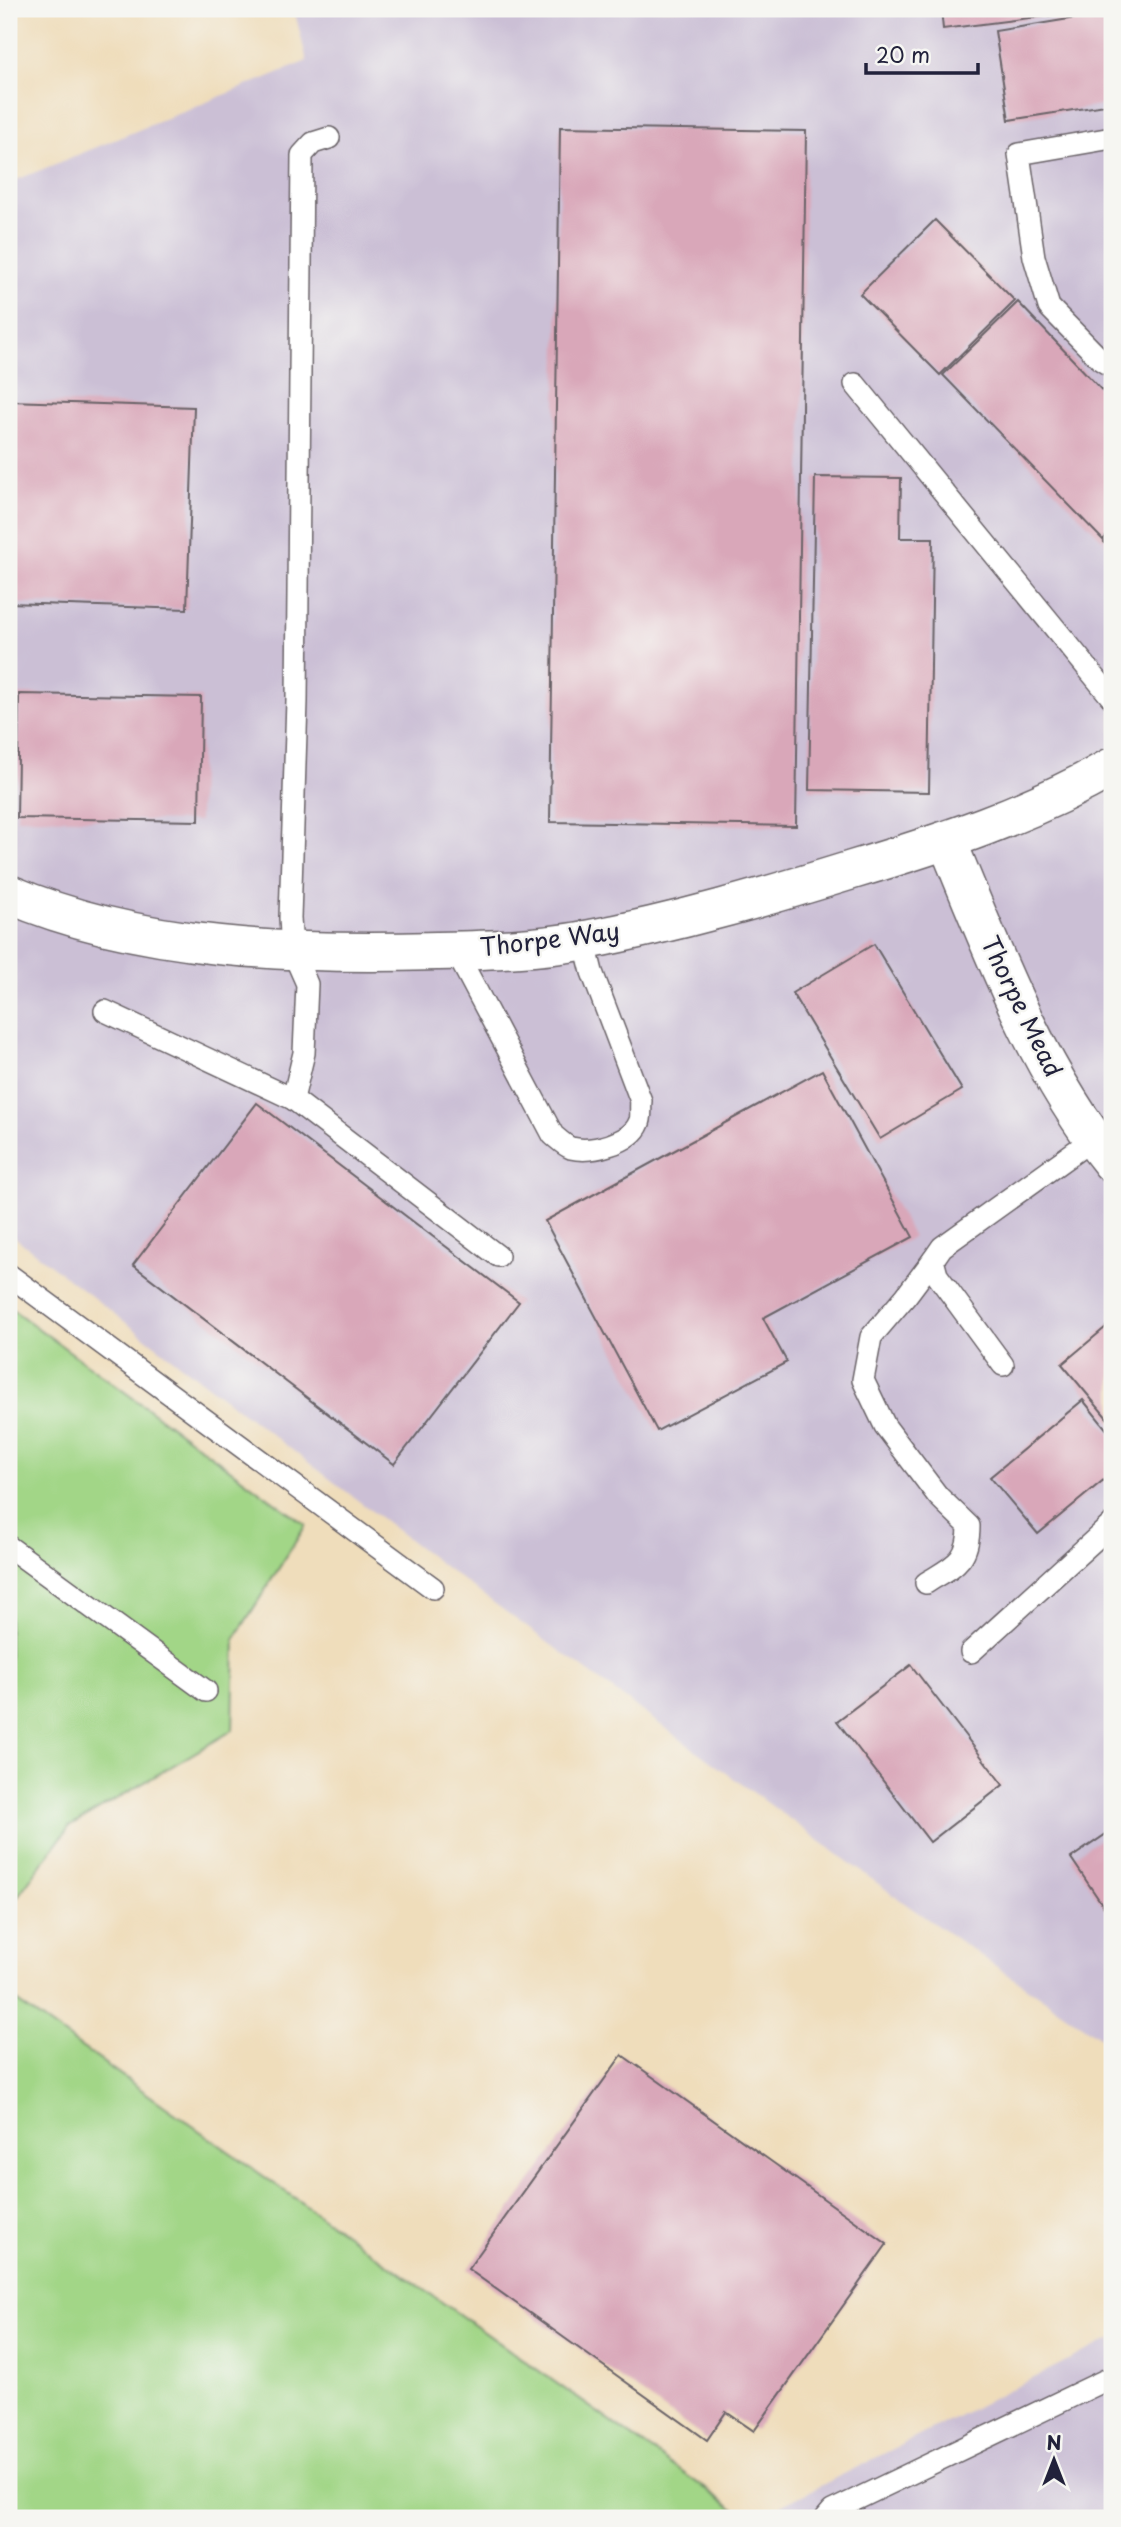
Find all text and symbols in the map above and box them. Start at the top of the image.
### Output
scale bar [866,32,978,76]
text: 20 m [876,38,930,70]
street label: Thorpe Way [478,912,622,964]
street label: Thorpe Mead [973,930,1072,1083]
north arrow [1020,2426,1090,2496]
text: N [1046,2428,1062,2456]

